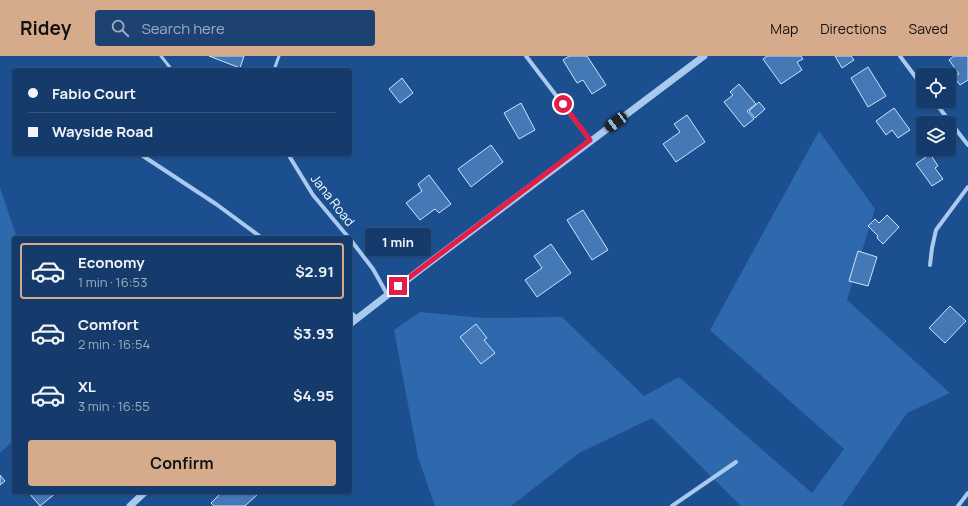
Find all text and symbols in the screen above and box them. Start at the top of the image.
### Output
search box [95,10,375,46]
text: Ridey [20,15,71,41]
icon: search [109,17,131,39]
text: Search here [141,18,225,39]
text: Map [770,19,798,38]
text: Directions [820,19,887,38]
text: Saved [909,19,948,38]
map controls [916,68,956,156]
button: locate [916,68,956,108]
text: Fabio Court [52,83,136,104]
route start [554,95,572,113]
car [603,110,629,134]
button: layers [916,116,956,156]
text: Wayside Road [52,121,153,142]
street label: Jana Road [307,170,359,230]
callout: 1 min [365,228,431,256]
text: 1 min [382,233,414,251]
text: Economy [78,252,145,273]
icon: car [30,253,66,289]
text: $2.91 [295,261,334,282]
text: 1 min · 16:53 [78,273,147,291]
route end [389,277,407,295]
text: Comfort [78,314,139,335]
icon: car [30,315,66,351]
text: $3.93 [293,323,334,344]
text: 2 min · 16:54 [78,335,150,353]
text: XL [78,376,96,397]
icon: car [30,377,66,413]
text: $4.95 [293,385,334,406]
text: 3 min · 16:55 [78,397,150,415]
button: Confirm [28,440,336,486]

